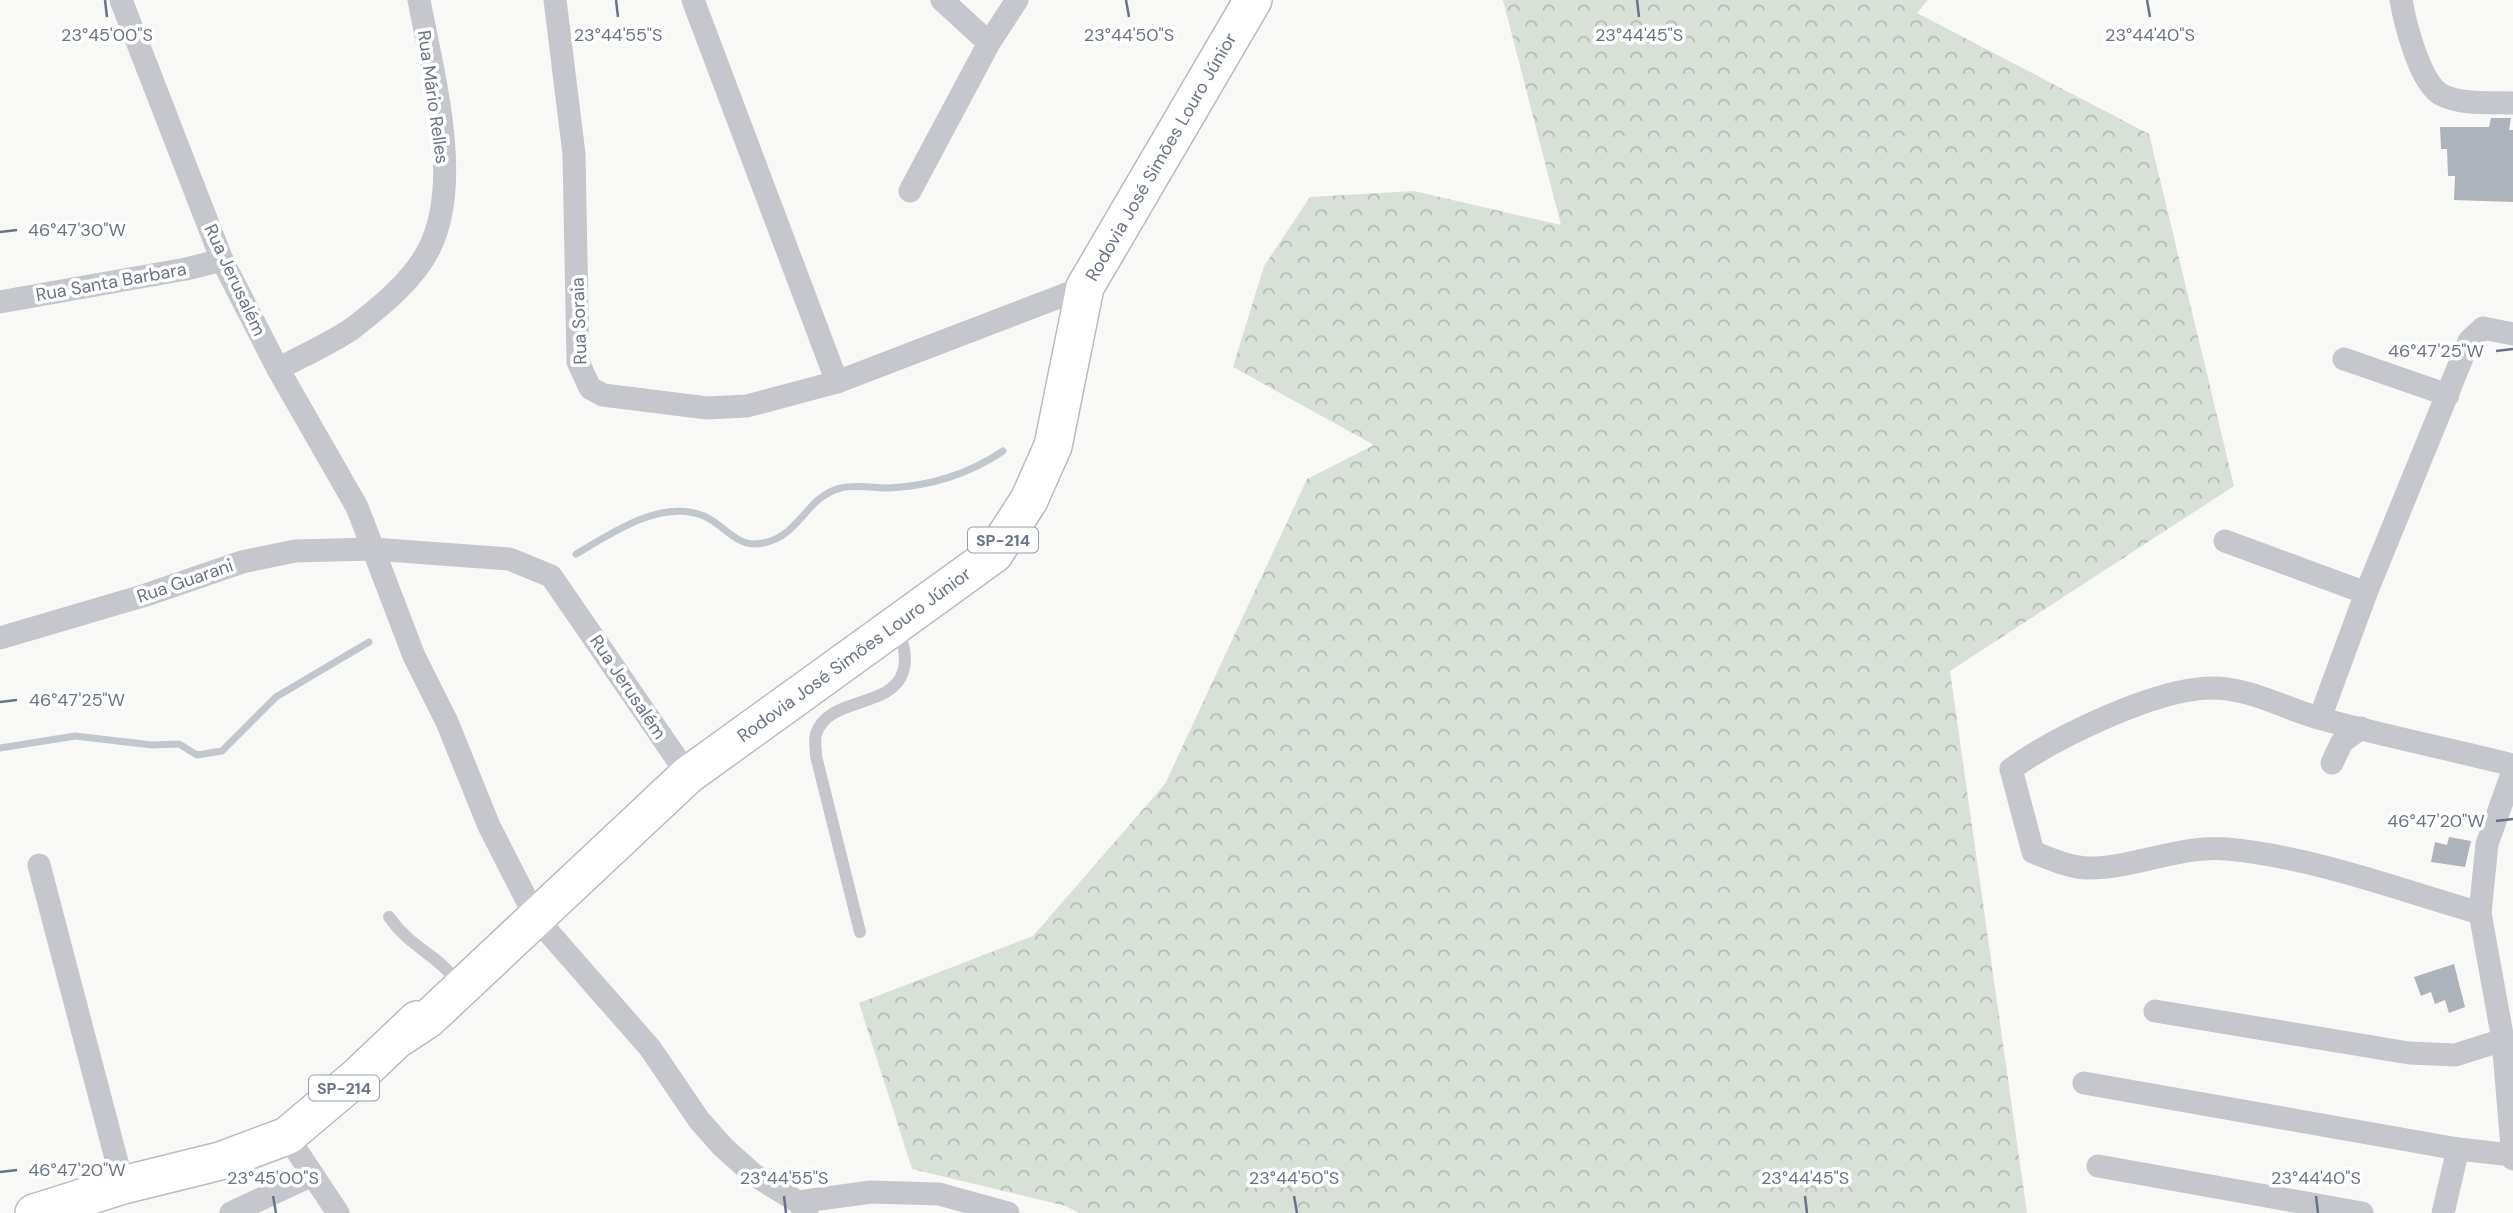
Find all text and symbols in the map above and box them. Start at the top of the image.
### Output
text: 23°45'00"S [61,23,153,47]
text: 23°44'55"S [574,23,662,47]
text: 23°44'50"S [1084,23,1174,47]
text: 23°44'45"S [1595,23,1683,47]
text: 23°44'40"S [2105,23,2195,47]
street label: Rodovia José Simões Louro Júnior [1080,28,1242,286]
street label: Rua Mário Relles [412,29,454,165]
text: 46°47'30"W [28,218,126,242]
street label: Rua Jerusalém [199,220,271,340]
street label: Rua Santa Barbara [34,257,188,307]
street label: Rua Soraia [565,277,593,365]
text: 46°47'25"W [2388,339,2484,363]
road number: SP-214 [968,527,1038,552]
street label: Rua Guarani [134,553,236,609]
street label: Rodovia José Simões Louro Júnior [732,562,976,748]
street label: Rua Jerusalém [584,630,672,744]
text: 46°47'25"W [29,688,125,712]
text: 46°47'20"W [2387,809,2485,833]
road number: SP-214 [309,1076,379,1100]
text: 46°47'20"W [28,1158,126,1182]
text: 23°45'00"S [227,1166,319,1190]
text: 23°44'55"S [740,1166,828,1190]
text: 23°44'50"S [1249,1166,1339,1190]
text: 23°44'45"S [1761,1166,1849,1190]
text: 23°44'40"S [2271,1166,2361,1190]

